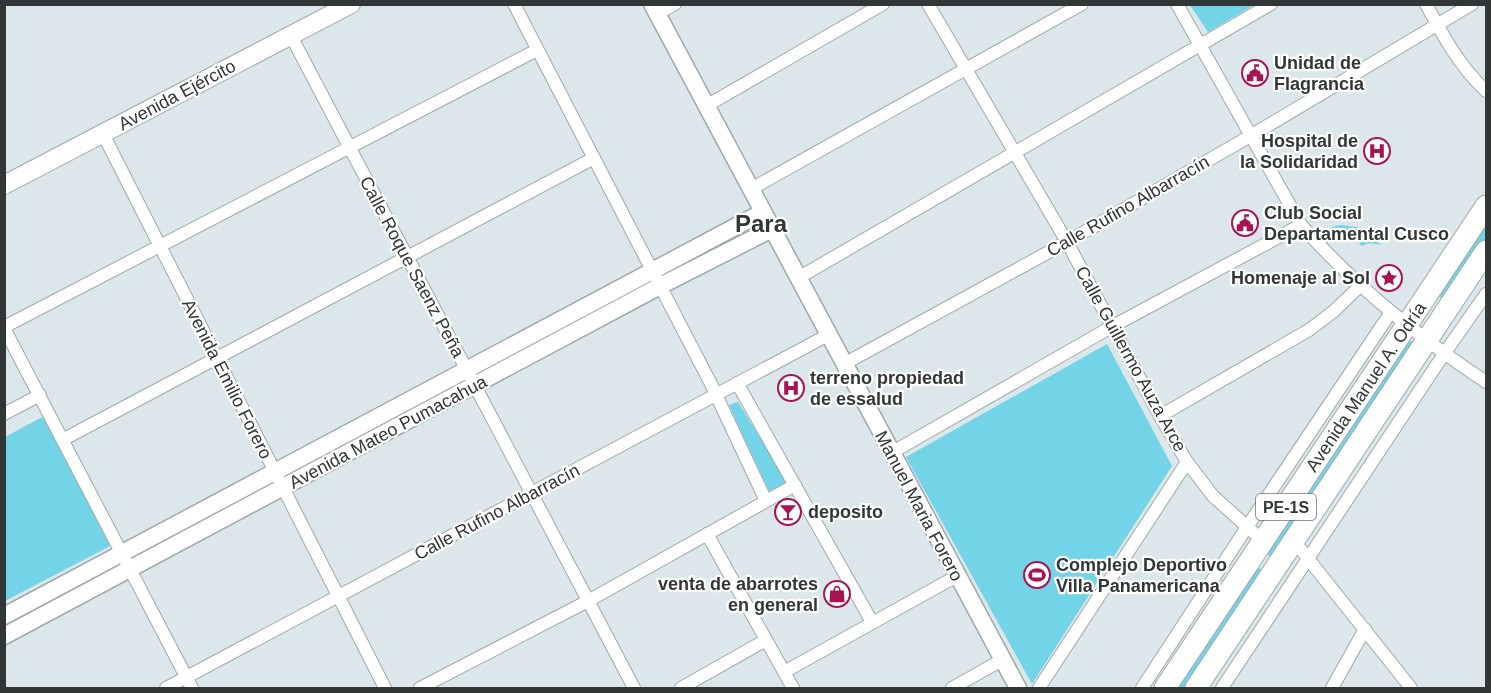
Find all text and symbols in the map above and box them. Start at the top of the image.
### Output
place label: Unidad de Flagrancia [1274,53,1365,94]
street label: Avenida Ejército [115,56,239,134]
public building icon: Unidad de Flagrancia [1240,58,1270,88]
place label: Hospital de la Solidaridad [1240,131,1358,172]
hospital icon: Hospital de la Solidaridad [1362,136,1392,166]
street label: Calle Rufino Albarracín [1043,151,1213,261]
street label: Calle Roque Saenz Peña [356,173,469,362]
place label: Club Social Departamental Cusco [1264,203,1449,244]
public building icon: Club Social Departamental Cusco [1230,208,1260,238]
district label: Para [735,210,788,237]
street label: Calle Guillermo Auza Arce [1072,263,1190,455]
place icon: Homenaje al Sol [1374,263,1404,293]
place label: Homenaje al Sol [1231,268,1370,288]
street label: Avenida Emilio Forero [178,296,276,462]
street label: Avenida Manuel A. Odría [1302,298,1431,475]
place label: terreno propiedad de essalud [810,368,964,409]
street label: Avenida Mateo Pumacahua [286,371,491,493]
hospital icon: terreno propiedad de essalud [776,373,806,403]
street label: Manuel Maria Forero [871,428,967,584]
street label: Calle Rufino Albarracín [411,460,583,564]
road number: PE-1S [1256,494,1316,520]
bar icon: deposito [773,497,803,527]
place label: deposito [808,502,883,522]
place label: Complejo Deportivo Villa Panamericana [1056,555,1227,596]
sports icon: Complejo Deportivo Villa Panamericana [1022,560,1052,590]
place label: venta de abarrotes en general [658,574,818,615]
shop icon: venta de abarrotes en general [822,579,852,609]

